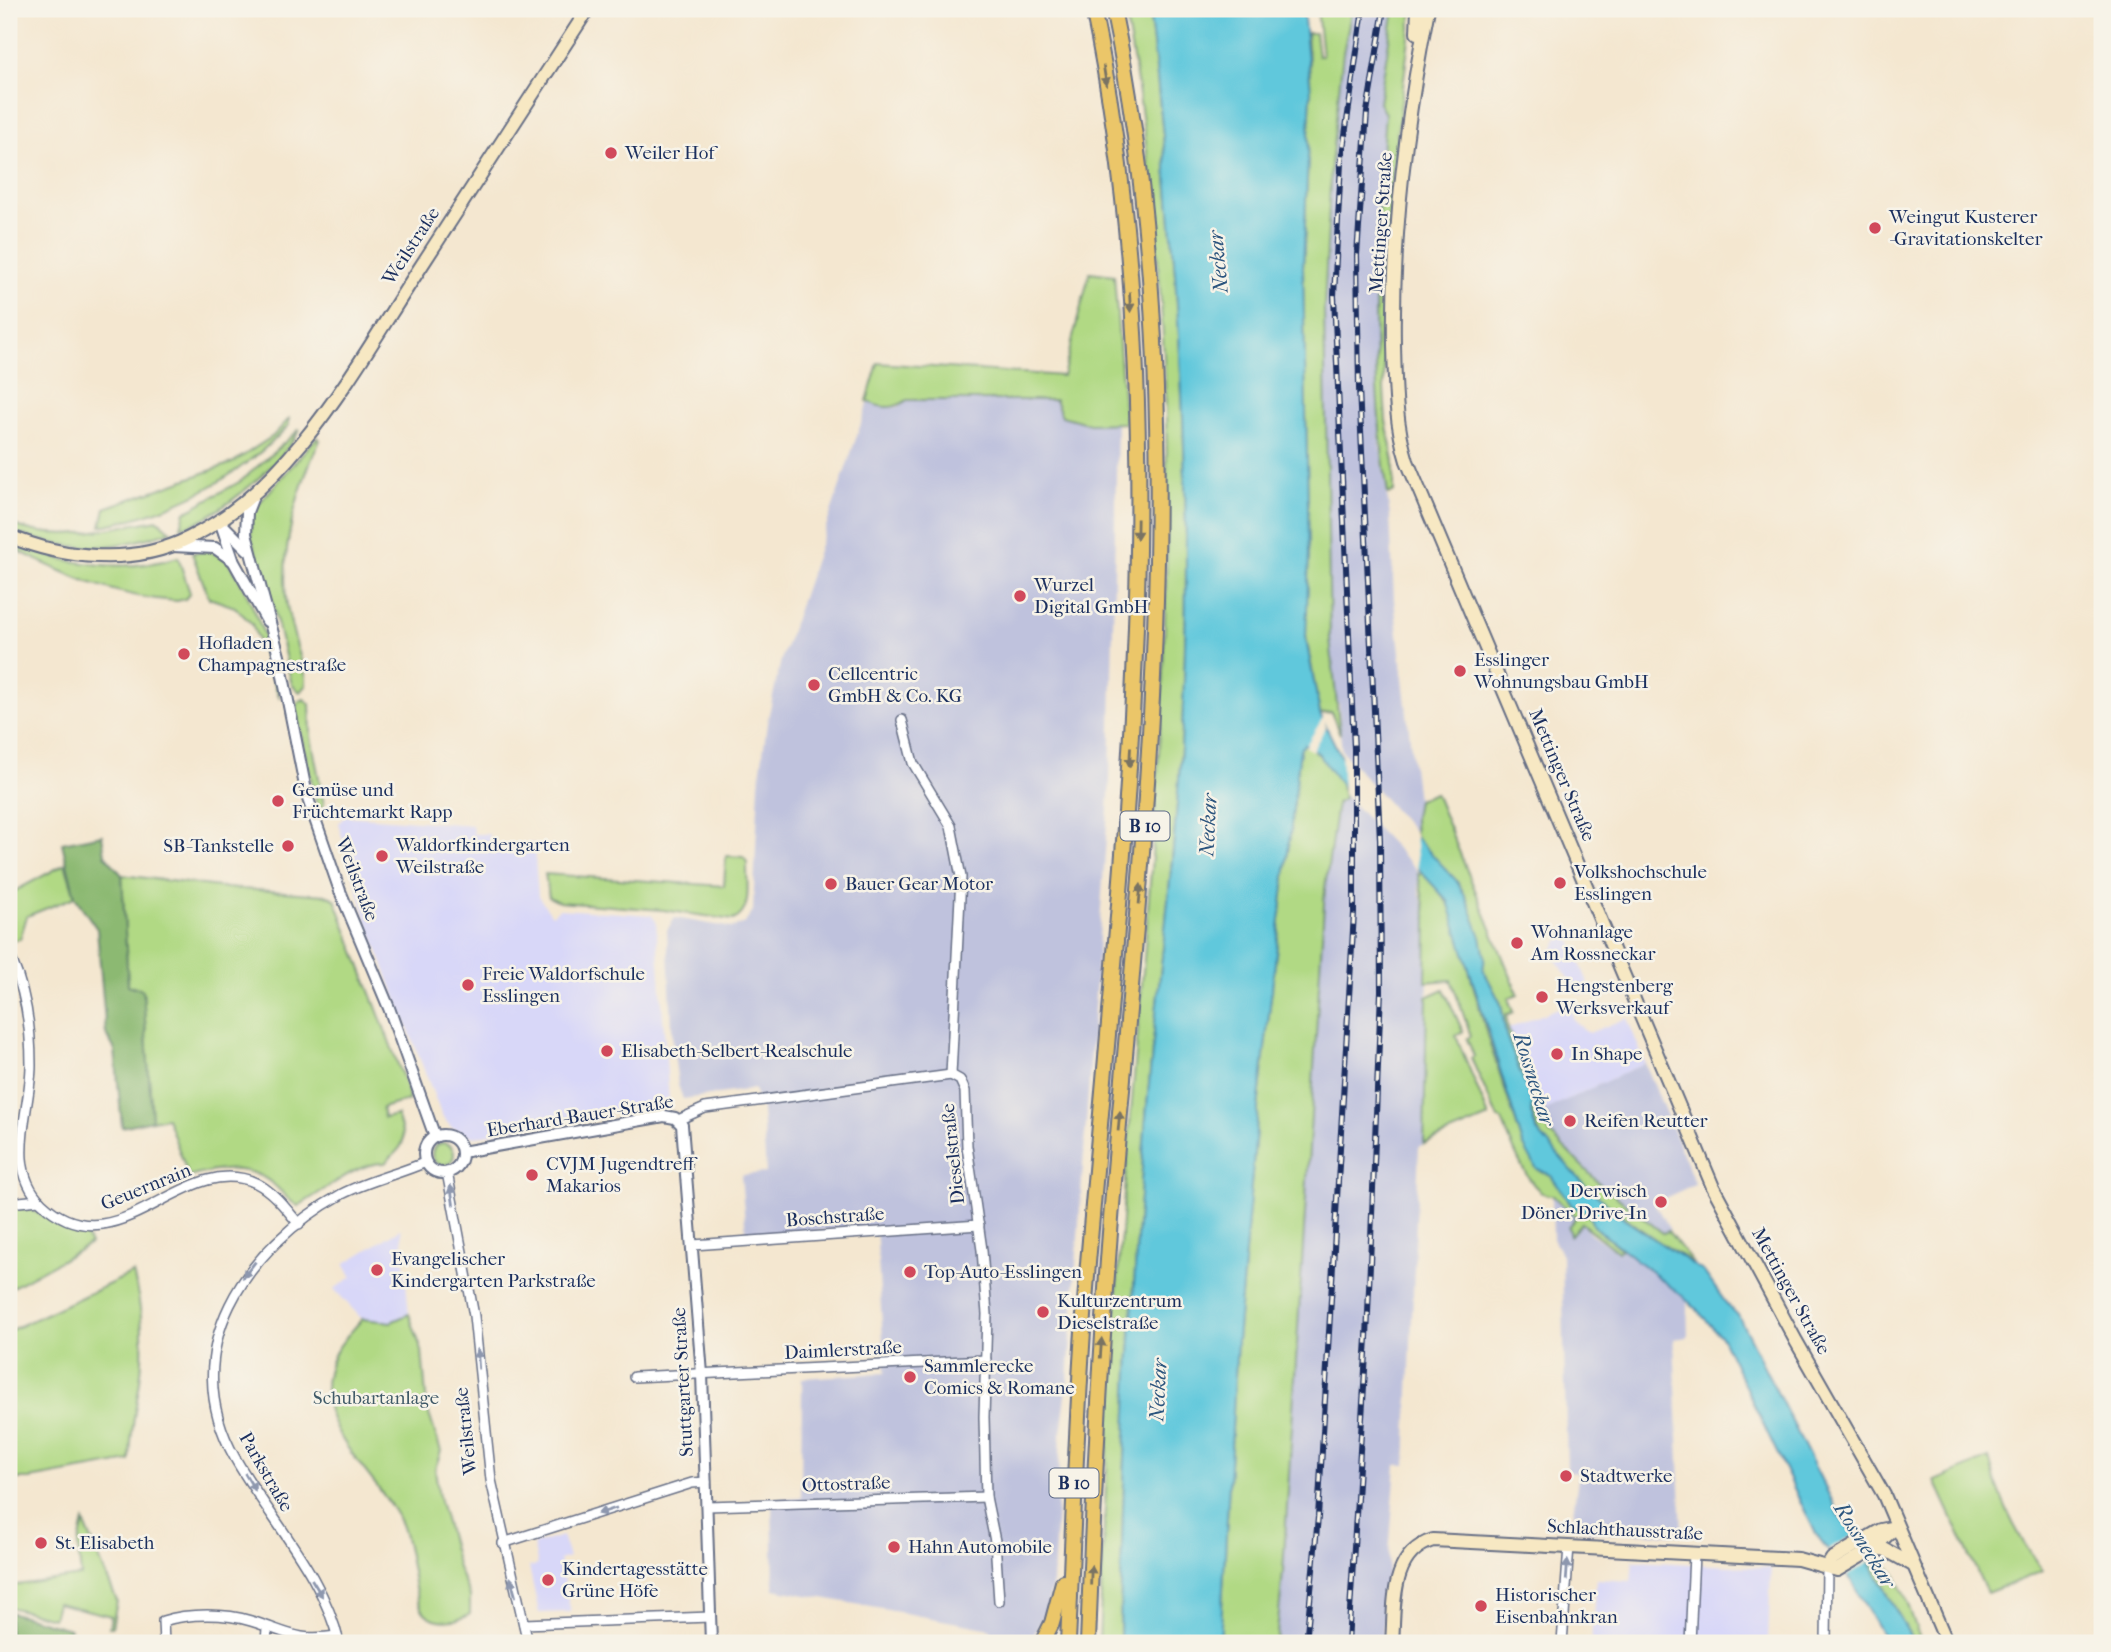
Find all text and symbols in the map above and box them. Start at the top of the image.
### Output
one-way arrow [1100,65,1111,87]
place label: Weiler Hof [624,142,718,164]
marker: Weiler Hof [603,145,619,161]
street label: Mettinger Straße [1365,152,1397,294]
street label: Weilstraße [377,203,444,290]
place label: Weingut Kusterer -Gravitationskelter [1888,206,2043,250]
marker: Weingut Kusterer -Gravitationskelter [1867,220,1883,236]
water label: Neckar [1203,228,1233,295]
one-way arrow [1125,291,1136,313]
one-way arrow [1131,518,1143,540]
place label: Wurzel Digital GmbH [1033,574,1149,618]
marker: Wurzel Digital GmbH [1012,588,1028,604]
place label: Hofladen Champagnestraße [198,632,346,676]
marker: Hofladen Champagnestraße [176,646,192,662]
place label: Esslinger Wohnungsbau GmbH [1473,649,1649,693]
place label: Cellcentric GmbH & Co. KG [828,663,962,707]
marker: Esslinger Wohnungsbau GmbH [1452,663,1468,679]
marker: Cellcentric GmbH & Co. KG [806,677,822,693]
street label: Mettinger Straße [1524,705,1600,845]
one-way arrow [1125,746,1136,768]
place label: Gemüse und Früchtemarkt Rapp [292,779,453,823]
water label: Neckar [1194,791,1222,858]
marker: Gemüse und Früchtemarkt Rapp [270,793,286,809]
road number: B 10 [1120,812,1170,840]
street label: Weilstraße [331,833,383,924]
place label: Waldorfkindergarten Weilstraße [395,834,570,878]
place label: SB-Tankstelle [163,835,274,857]
marker: SB-Tankstelle [280,838,296,854]
marker: Waldorfkindergarten Weilstraße [374,848,390,864]
place label: Volkshochschule Esslingen [1573,861,1707,905]
place label: Bauer Gear Motor [845,873,994,895]
marker: Volkshochschule Esslingen [1552,875,1568,891]
marker: Bauer Gear Motor [823,876,839,892]
one-way arrow [1134,883,1145,905]
place label: Wohnanlage Am Rossneckar [1530,921,1657,965]
marker: Wohnanlage Am Rossneckar [1509,935,1525,951]
place label: Freie Waldorfschule Esslingen [482,963,645,1007]
place label: Hengstenberg Werksverkauf [1555,975,1674,1019]
marker: Freie Waldorfschule Esslingen [460,977,476,993]
marker: Hengstenberg Werksverkauf [1534,989,1550,1005]
water label: Rossneckar [1508,1028,1560,1130]
place label: Elisabeth-Selbert-Realschule [621,1040,852,1062]
marker: Elisabeth-Selbert-Realschule [599,1043,615,1059]
place label: In Shape [1571,1043,1643,1065]
marker: In Shape [1549,1046,1565,1062]
street label: Eberhard-Bauer-Straße [485,1090,675,1142]
street label: Dieselstraße [937,1102,969,1206]
one-way arrow [1114,1110,1125,1132]
place label: Reifen Reutter [1584,1110,1709,1132]
marker: Reifen Reutter [1562,1113,1578,1129]
place label: CVJM Jugendtreff Makarios [546,1153,698,1197]
street label: Geuernrain [98,1159,194,1215]
marker: CVJM Jugendtreff Makarios [524,1167,540,1183]
place label: Derwisch Döner Drive-In [1521,1180,1647,1224]
one-way arrow [446,1184,457,1206]
marker: Derwisch Döner Drive-In [1653,1194,1669,1210]
street label: Boschstraße [785,1203,885,1231]
street label: Mettinger Straße [1747,1224,1835,1358]
place label: Evangelischer Kindergarten Parkstraße [391,1248,596,1292]
one-way arrow [242,1261,257,1279]
place label: Top-Auto-Esslingen [924,1261,1082,1283]
marker: Evangelischer Kindergarten Parkstraße [369,1262,385,1278]
marker: Top-Auto-Esslingen [902,1264,918,1280]
place label: Kulturzentrum Dieselstraße [1057,1290,1182,1334]
marker: Kulturzentrum Dieselstraße [1035,1304,1051,1320]
street label: Stuttgarter Straße [668,1307,698,1457]
street label: Daimlerstraße [784,1336,902,1364]
one-way arrow [1096,1337,1107,1359]
one-way arrow [472,1348,483,1370]
place label: Sammlerecke Comics & Romane [924,1355,1075,1399]
water label: Neckar [1144,1356,1172,1423]
marker: Sammlerecke Comics & Romane [902,1369,918,1385]
street label: Weilstraße [450,1386,482,1477]
park label: Schubartanlage [313,1387,439,1409]
street label: Parkstraße [234,1428,298,1516]
place label: Stadtwerke [1580,1465,1673,1487]
road number: B 10 [1050,1468,1098,1498]
marker: Stadtwerke [1558,1468,1574,1484]
street label: Ottostraße [801,1471,891,1497]
one-way arrow [244,1473,256,1492]
water label: Rossneckar [1828,1496,1902,1594]
one-way arrow [596,1506,617,1517]
street label: Schlachthausstraße [1547,1515,1703,1545]
place label: St. Elisabeth [55,1532,155,1554]
marker: St. Elisabeth [33,1535,49,1551]
place label: Hahn Automobile [908,1536,1052,1558]
marker: Hahn Automobile [886,1539,902,1555]
place label: Kindertagesstätte Grüne Höfe [562,1558,708,1602]
one-way arrow [1562,1559,1573,1581]
one-way arrow [1085,1564,1096,1586]
marker: Kindertagesstätte Grüne Höfe [540,1572,556,1588]
one-way arrow [508,1576,518,1597]
one-way arrow [311,1578,323,1597]
place label: Historischer Eisenbahnkran [1495,1584,1618,1628]
marker: Historischer Eisenbahnkran [1473,1598,1489,1614]

